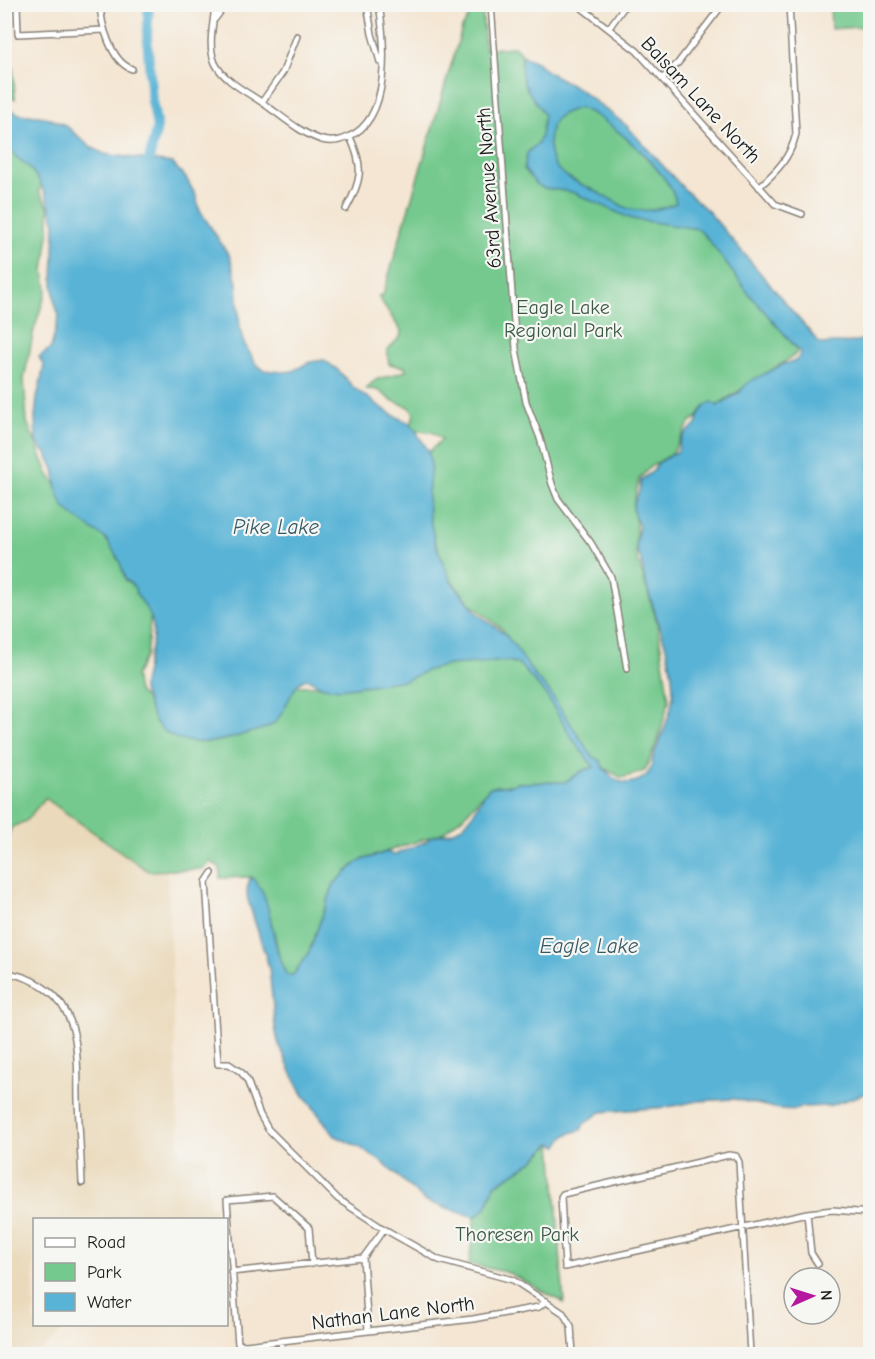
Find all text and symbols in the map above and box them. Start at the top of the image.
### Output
street label: Balsam Lane North [636,32,766,168]
street label: 63rd Avenue North [472,107,506,269]
park label: Eagle Lake Regional Park [504,296,622,342]
water label: Pike Lake [233,515,319,539]
water label: Eagle Lake [540,934,639,958]
legend [33,1218,228,1326]
park label: Thoresen Park [455,1223,579,1246]
text: Road [87,1232,126,1253]
text: Park [87,1262,122,1283]
north arrow [782,1266,842,1326]
text: N [817,1290,835,1301]
text: Water [87,1292,132,1313]
street label: Nathan Lane North [310,1292,476,1334]

